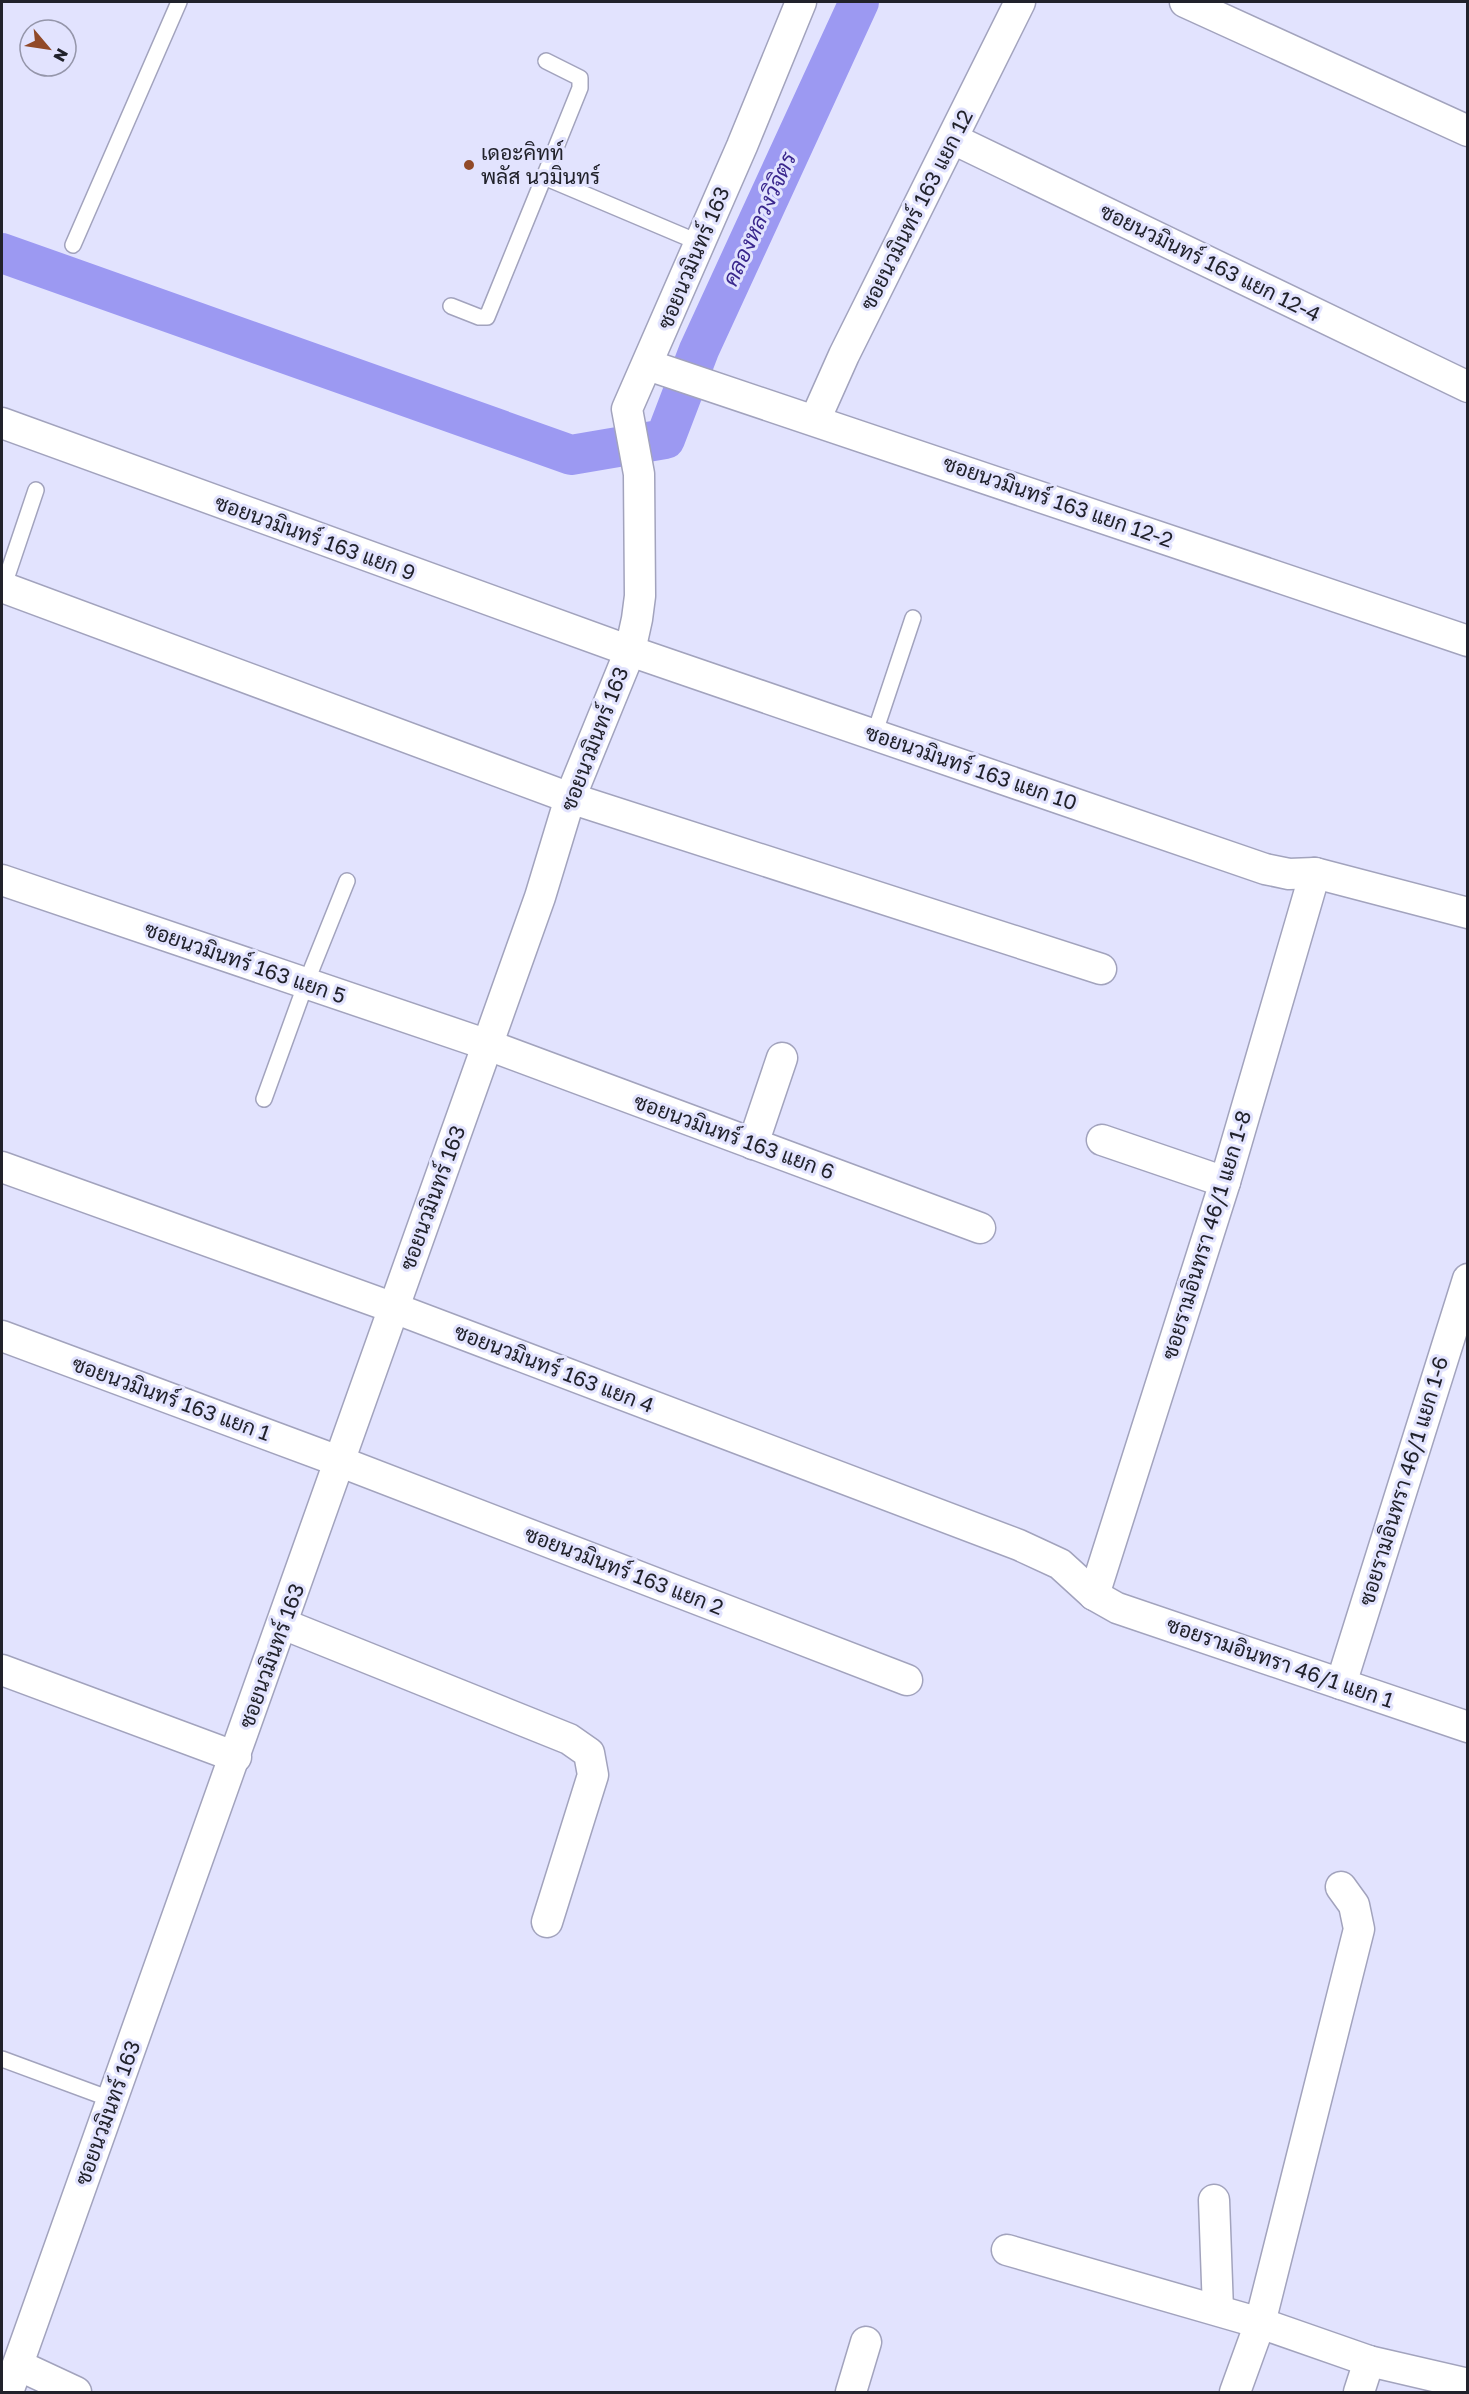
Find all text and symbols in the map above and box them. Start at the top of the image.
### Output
north arrow [18,18,78,78]
text: N [49,45,73,65]
street label: ซอยนวมินทร์ 163 แยก 12 [854,105,978,314]
place label: เดอะคิทท์ พลัส นวมินทร์ [481,139,600,189]
water label: คลองหลวงวิจิตร [716,146,802,290]
marker: เดอะคิทท์ พลัส นวมินทร์ [462,158,476,172]
street label: ซอยนวมินทร์ 163 [651,183,735,333]
street label: ซอยนวมินทร์ 163 แยก 12-4 [1096,197,1325,327]
street label: ซอยนวมินทร์ 163 แยก 12-2 [940,449,1177,553]
street label: ซอยนวมินทร์ 163 แยก 9 [212,489,419,585]
street label: ซอยนวมินทร์ 163 [555,663,633,814]
street label: ซอยนวมินทร์ 163 แยก 10 [862,719,1081,815]
street label: ซอยนวมินทร์ 163 แยก 5 [141,915,349,1009]
street label: ซอยนวมินทร์ 163 แยก 6 [631,1088,838,1184]
street label: ซอยรามอินทรา 46/1 แยก 1-8 [1156,1107,1256,1362]
street label: ซอยนวมินทร์ 163 [394,1122,470,1274]
street label: ซอยนวมินทร์ 163 แยก 4 [451,1318,658,1418]
street label: ซอยนวมินทร์ 163 แยก 1 [69,1350,274,1446]
street label: ซอยรามอินทรา 46/1 แยก 1-6 [1353,1353,1453,1608]
street label: ซอยนวมินทร์ 163 แยก 2 [521,1520,728,1620]
street label: ซอยนวมินทร์ 163 [233,1580,309,1732]
street label: ซอยรามอินทรา 46/1 แยก 1 [1163,1611,1397,1713]
street label: ซอยนวมินทร์ 163 [69,2037,145,2189]

